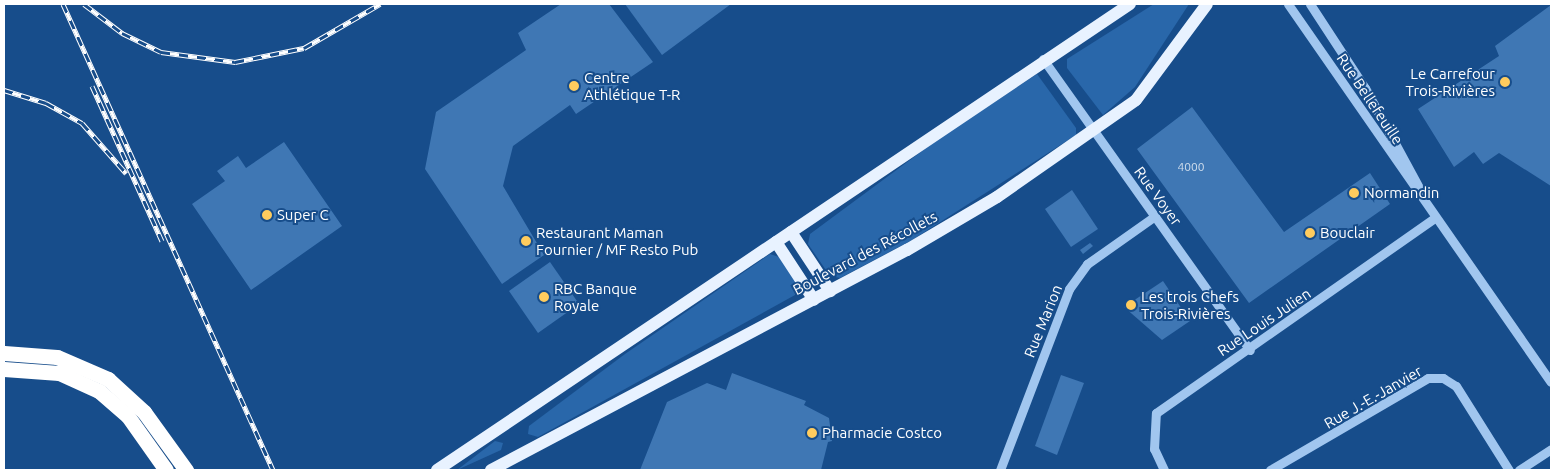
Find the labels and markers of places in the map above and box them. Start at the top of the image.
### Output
place label: Le Carrefour Trois-Rivières [1406,64,1495,99]
place label: Centre Athlétique T-R [584,68,680,103]
marker: Le Carrefour Trois-Rivières [1499,76,1511,88]
marker: Centre Athlétique T-R [568,80,580,92]
place label: Normandin [1364,184,1439,202]
marker: Normandin [1348,187,1360,199]
place label: Super C [277,206,329,224]
marker: Super C [261,209,273,221]
place label: Restaurant Maman Fournier / MF Resto Pub [536,223,698,258]
place label: Bouclair [1320,224,1375,242]
marker: Bouclair [1304,227,1316,239]
marker: Restaurant Maman Fournier / MF Resto Pub [520,235,532,247]
place label: RBC Banque Royale [554,279,637,314]
place label: Les trois Chefs Trois-Rivières [1141,287,1239,322]
marker: RBC Banque Royale [538,291,550,303]
marker: Les trois Chefs Trois-Rivières [1125,299,1137,311]
place label: Pharmacie Costco [822,424,942,442]
marker: Pharmacie Costco [806,427,818,439]

